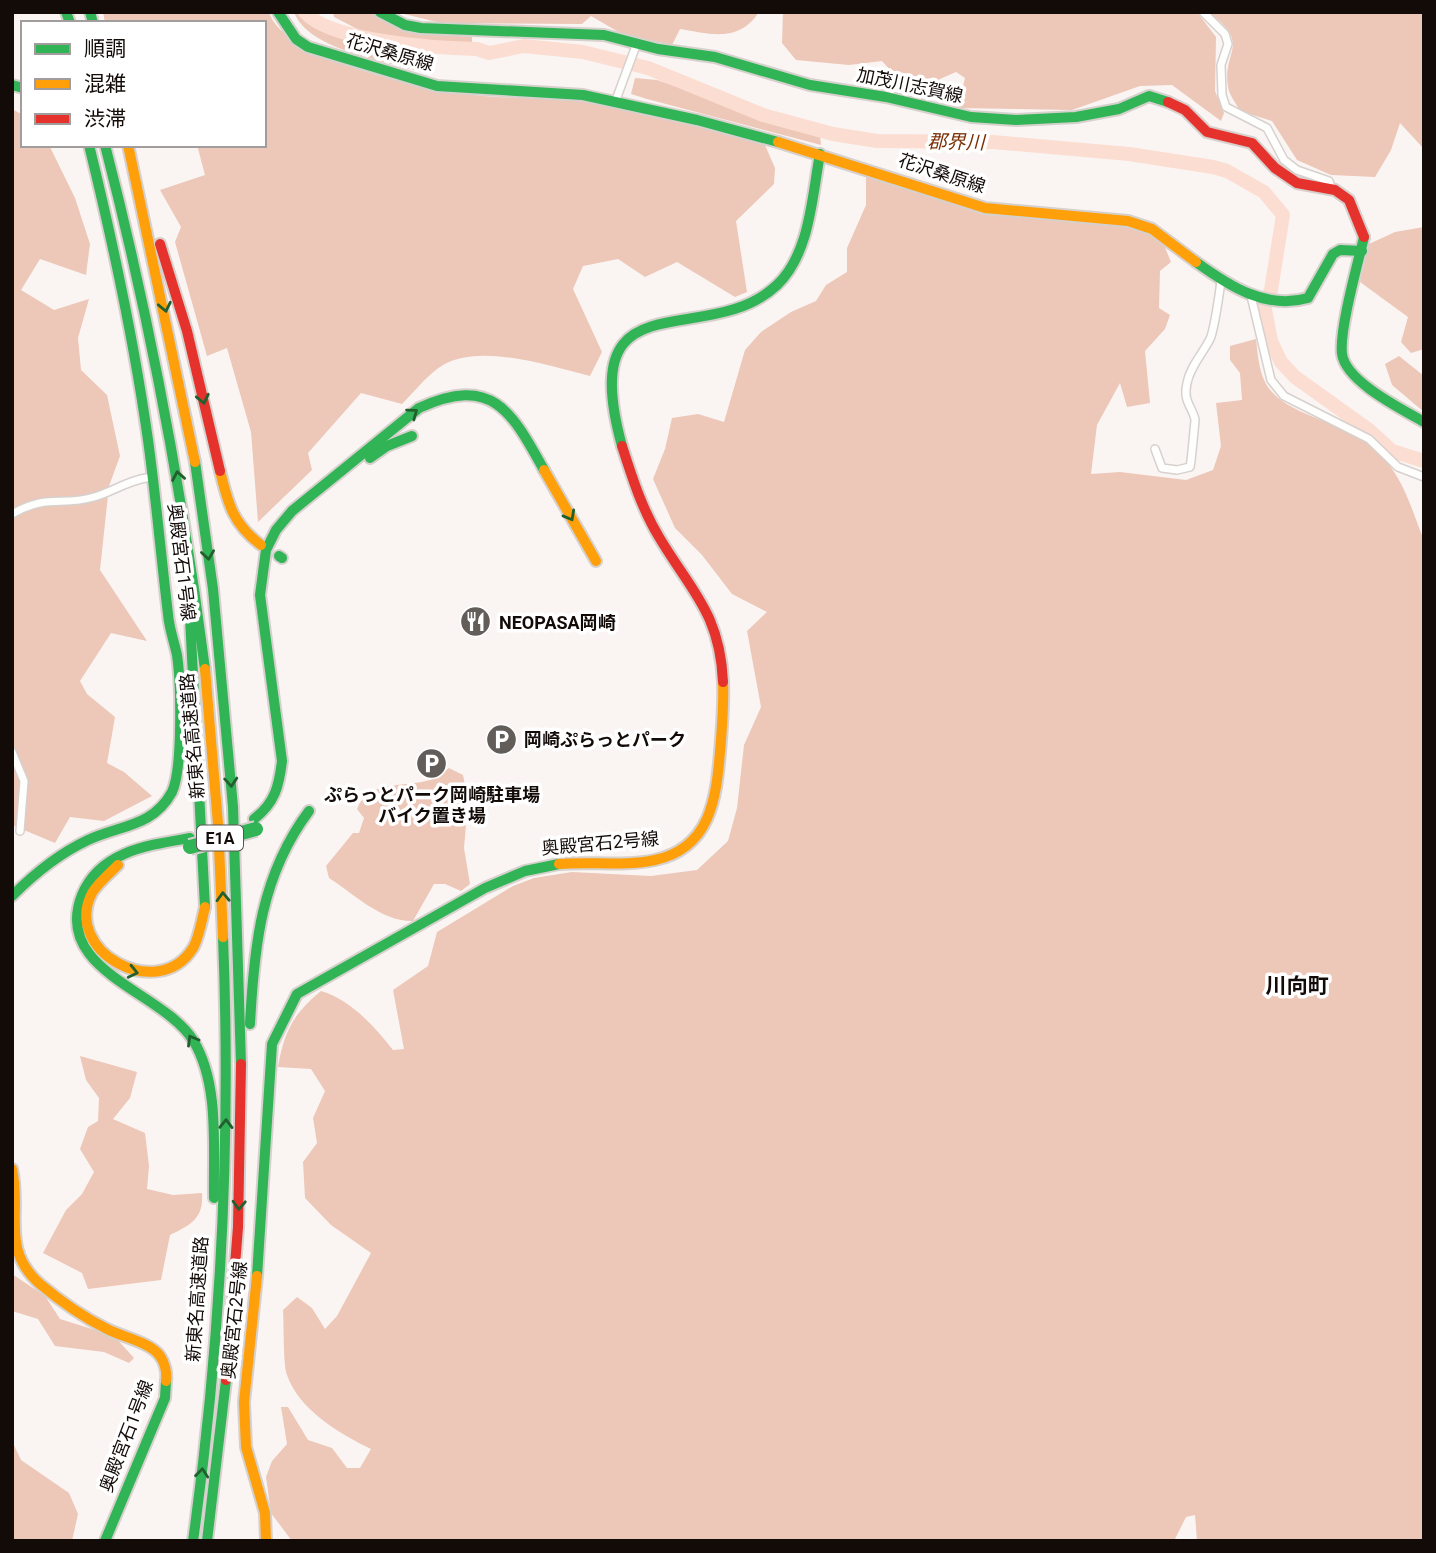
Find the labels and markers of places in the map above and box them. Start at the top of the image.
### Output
restaurant icon: NEOPASA岡崎 [459,605,493,639]
place label: NEOPASA岡崎 [499,612,616,633]
parking icon: 岡崎ぷらっとパーク [484,722,518,756]
place label: 岡崎ぷらっとパーク [524,729,686,750]
parking icon: ぷらっとパーク岡崎駐車場 バイク置き場 [415,746,449,780]
place label: ぷらっとパーク岡崎駐車場 バイク置き場 [324,784,540,826]

